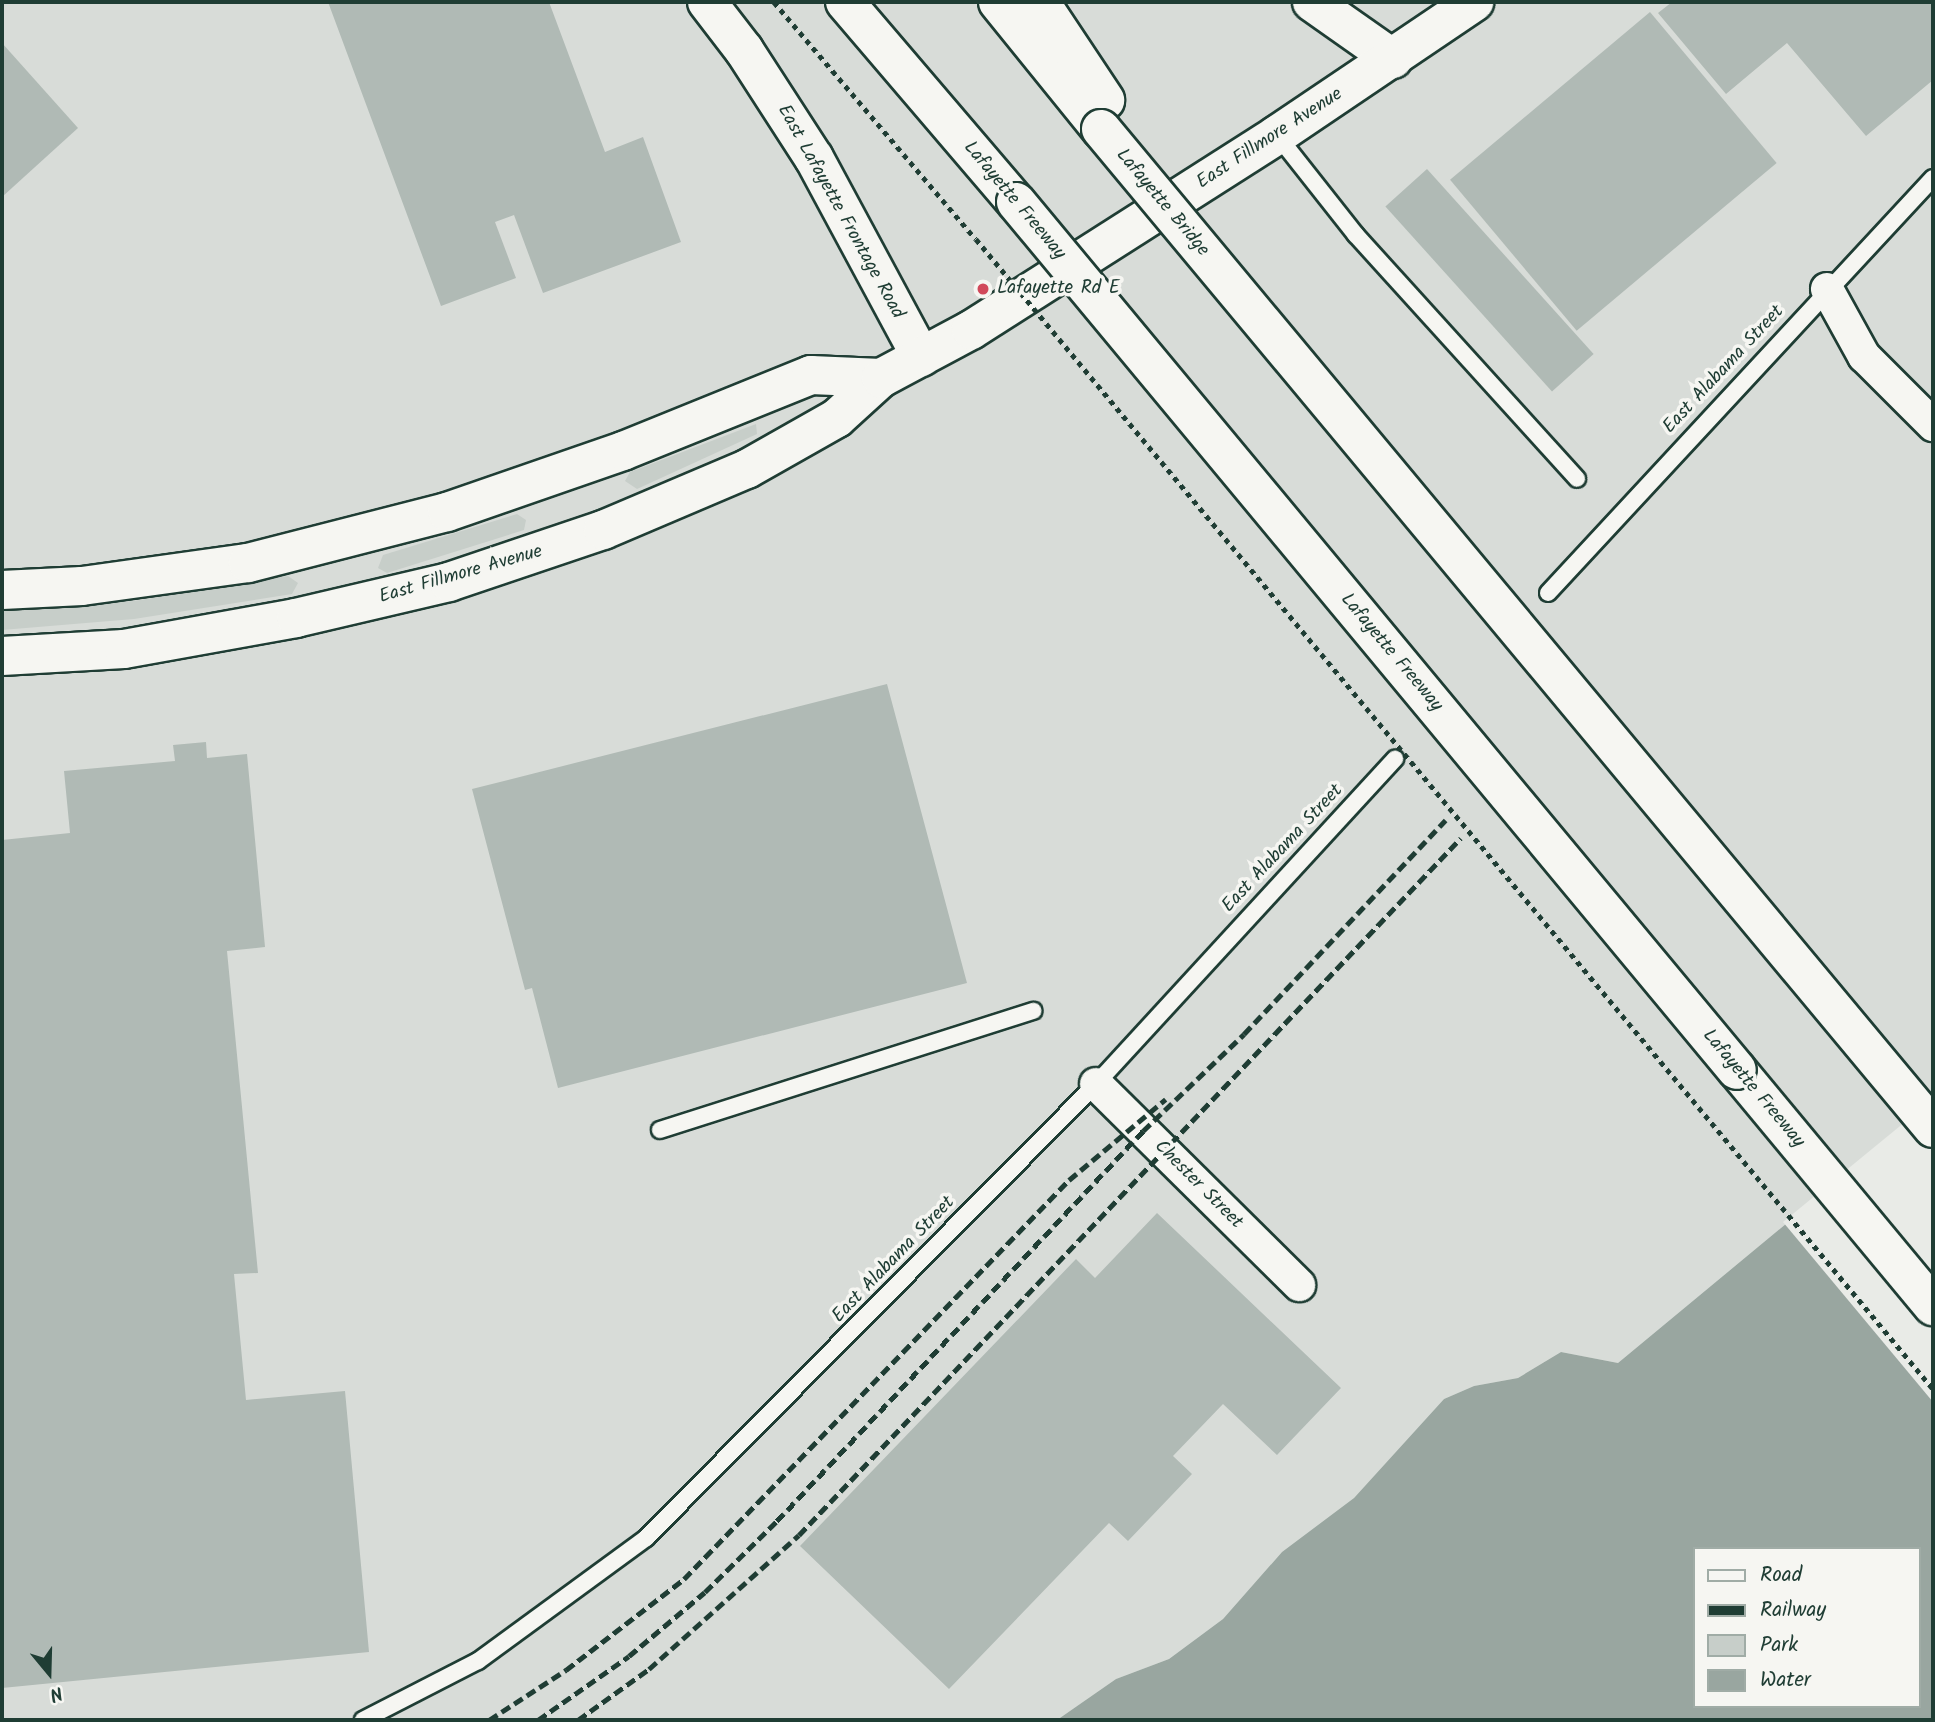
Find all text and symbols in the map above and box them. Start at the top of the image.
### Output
street label: East Fillmore Avenue [1193,83,1347,195]
street label: East Lafayette Frontage Road [772,101,908,323]
street label: Lafayette Freeway [958,137,1070,265]
street label: Lafayette Bridge [1110,144,1214,262]
place label: Lafayette Rd E [997,278,1120,300]
marker: Lafayette Rd E [975,281,991,297]
street label: East Alabama Street [1659,301,1789,439]
street label: East Fillmore Avenue [377,541,545,609]
street label: Lafayette Freeway [1335,589,1447,717]
street label: East Alabama Street [1218,780,1348,918]
street label: Lafayette Freeway [1697,1025,1809,1153]
street label: Chester Street [1149,1136,1247,1234]
street label: East Alabama Street [828,1192,960,1328]
legend [1694,1547,1921,1708]
text: Road [1760,1559,1802,1592]
text: Railway [1760,1594,1826,1627]
text: Park [1760,1629,1798,1662]
north arrow [14,1638,84,1708]
text: Water [1760,1664,1811,1697]
text: N [45,1677,66,1709]

